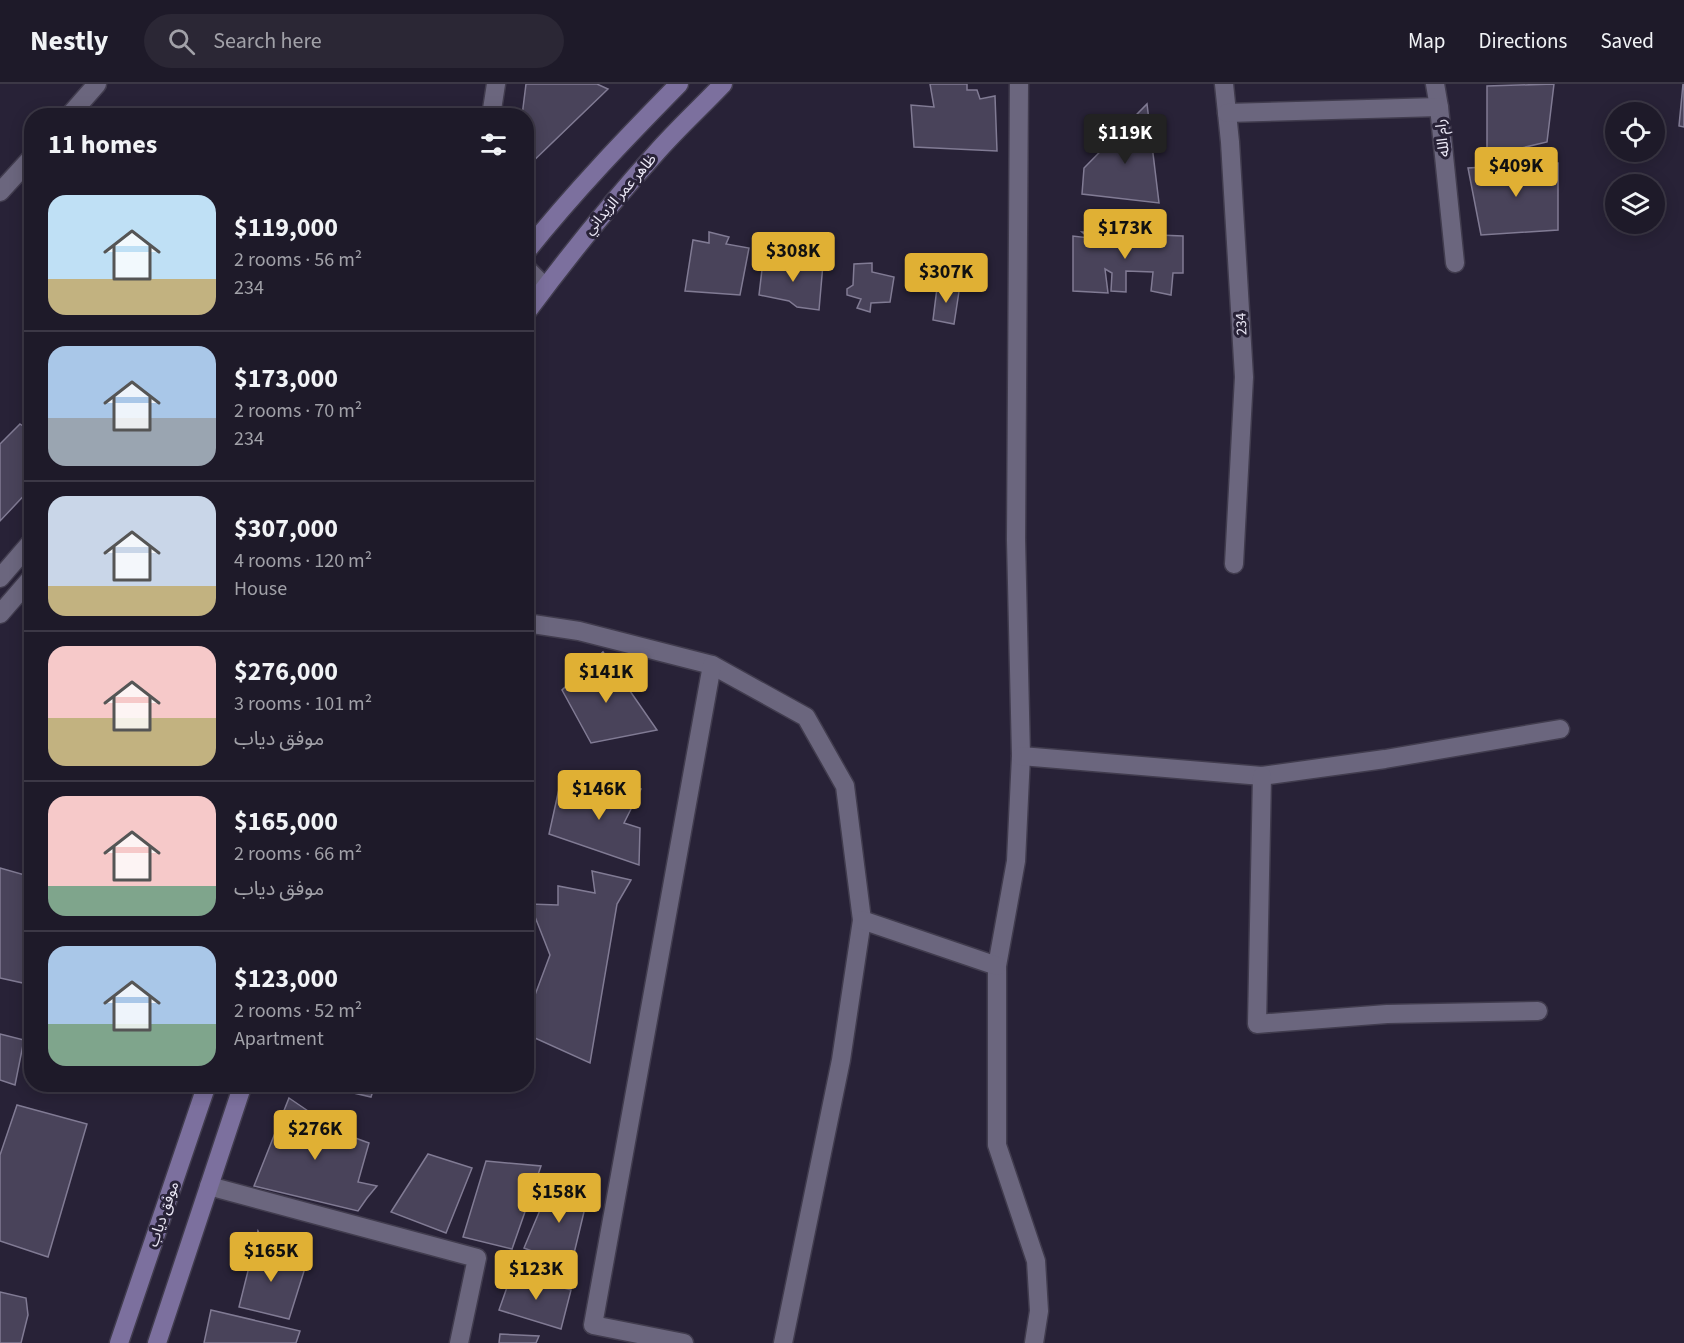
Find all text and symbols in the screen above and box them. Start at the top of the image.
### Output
search box [144,14,564,68]
text: Nestly [30,21,108,61]
icon: search [165,25,198,58]
text: Search here [213,25,322,57]
text: Map [1408,26,1446,56]
text: Directions [1479,26,1567,56]
text: Saved [1600,26,1654,56]
map controls [1605,102,1665,234]
button: locate [1605,102,1665,162]
pin: $119K [1083,114,1167,165]
street label: رام الله [1430,118,1455,158]
text: $119K [1098,119,1152,147]
text: 11 homes [48,126,157,163]
icon: filters [477,128,510,161]
pin: $409K [1474,147,1558,198]
street label: ظاهر عمر الزيداني [579,149,662,240]
text: $409K [1489,152,1543,180]
button: layers [1605,174,1665,234]
text: $119,000 [234,209,338,246]
pin: $173K [1083,209,1167,260]
text: $173K [1098,214,1152,242]
icon: home [96,219,168,291]
pin: $308K [751,232,835,283]
text: $308K [766,237,820,265]
text: 2 rooms · 56 m² [234,246,362,274]
pin: $307K [904,253,988,304]
text: $307K [919,258,973,286]
text: 234 [234,274,264,302]
street label: 234 [1230,312,1253,336]
text: $173,000 [234,360,338,397]
icon: home [96,370,168,442]
text: 2 rooms · 70 m² [234,397,362,425]
text: 234 [234,425,264,453]
text: $307,000 [234,510,338,547]
icon: home [96,520,168,592]
text: 4 rooms · 120 m² [234,547,372,575]
text: House [234,575,287,603]
text: $276,000 [234,653,338,690]
pin: $141K [564,653,648,704]
text: $141K [579,658,633,686]
icon: home [96,670,168,742]
text: 3 rooms · 101 m² [234,690,372,718]
text: موفق دياب [234,725,324,753]
pin: $146K [557,770,641,821]
text: $146K [572,775,626,803]
text: $165,000 [234,803,338,840]
icon: home [96,820,168,892]
text: 2 rooms · 66 m² [234,840,362,868]
text: موفق دياب [234,875,324,903]
text: $123,000 [234,960,338,997]
icon: home [96,970,168,1042]
text: 2 rooms · 52 m² [234,997,362,1025]
text: Apartment [234,1025,324,1053]
pin: $276K [273,1110,357,1161]
text: $276K [288,1115,342,1143]
pin: $158K [517,1173,601,1224]
text: $158K [532,1178,586,1206]
street label: موفق دياب [143,1179,184,1250]
pin: $165K [229,1232,313,1283]
text: $165K [244,1237,298,1265]
pin: $123K [494,1250,578,1301]
text: $123K [509,1255,563,1283]

